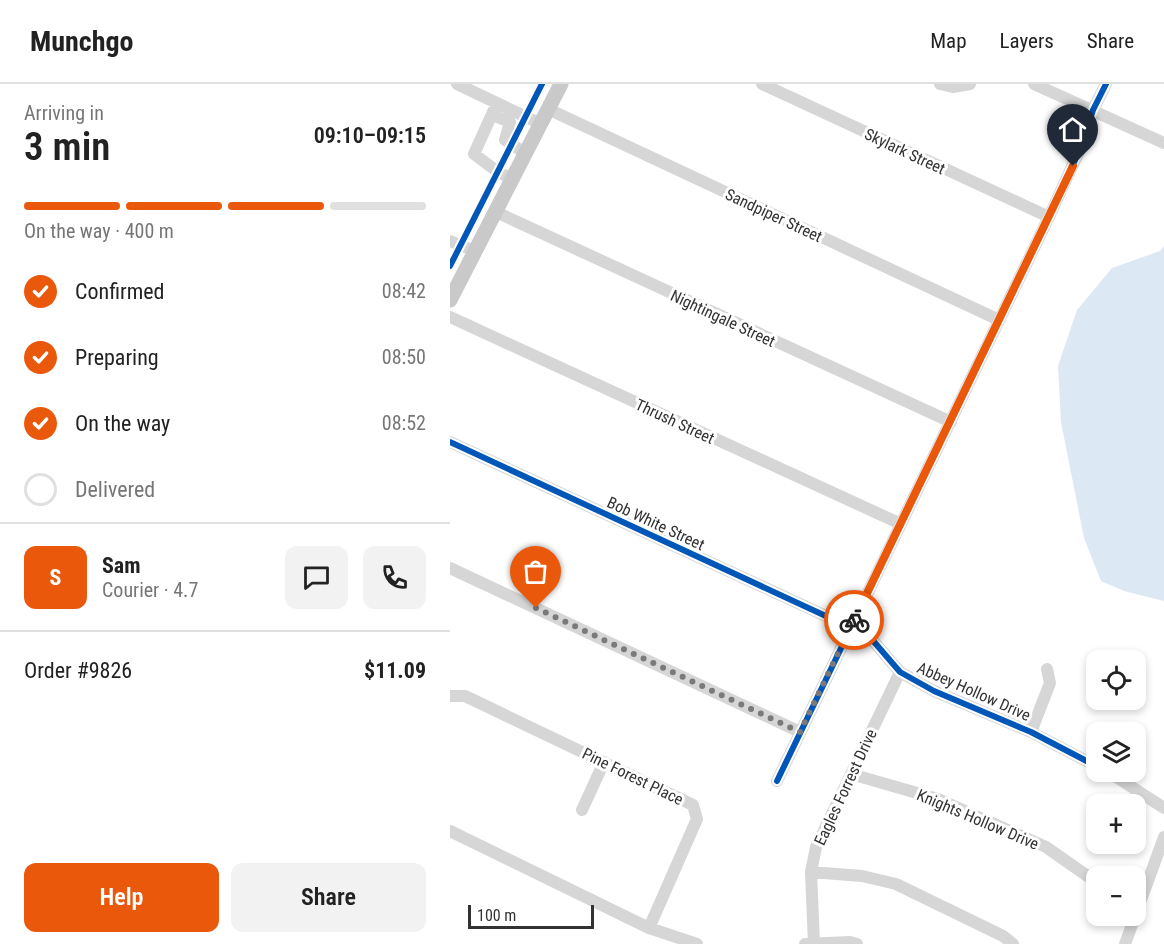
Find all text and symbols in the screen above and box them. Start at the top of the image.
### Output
text: Munchgo [30,25,133,58]
text: Map [930,29,967,53]
text: Layers [1000,29,1054,53]
text: Share [1087,29,1134,53]
text: Arriving in [24,101,104,125]
pin [1047,104,1098,166]
icon: home [1056,113,1089,146]
text: 09:10–09:15 [314,123,426,148]
text: 3 min [24,124,110,170]
street label: Skylark Street [861,125,948,179]
street label: Sandpiper Street [722,185,825,246]
text: On the way · 400 m [24,219,174,243]
icon: check [24,275,57,308]
text: Confirmed [75,279,164,304]
text: 08:42 [382,279,426,303]
street label: Nightingale Street [667,286,778,351]
icon: check [24,341,57,374]
text: Preparing [75,345,159,370]
text: 08:50 [382,345,426,369]
street label: Thrush Street [632,395,717,448]
icon: check [24,407,57,440]
text: On the way [75,411,170,436]
text: 08:52 [382,411,426,435]
text: Delivered [75,477,155,502]
street label: Bob White Street [604,493,708,554]
button: chat [285,546,348,609]
button: phone [363,546,426,609]
pin [510,546,561,608]
text: Sam [102,553,141,578]
icon: bag [519,555,552,588]
text: S [50,565,61,590]
text: Courier · 4.7 [102,578,198,602]
courier [824,590,884,650]
icon: bike [838,604,871,637]
map controls [1086,650,1146,926]
button: locate [1086,650,1146,710]
text: Order #9826 [24,658,132,683]
text: $11.09 [364,658,426,683]
street label: Abbey Hollow Drive [914,658,1033,725]
button: layers [1086,722,1146,782]
street label: Eagles Forrest Drive [810,726,881,848]
street label: Pine Forest Place [579,744,686,809]
street label: Knights Hollow Drive [914,785,1042,854]
button: + [1086,794,1146,854]
button: Help [24,863,219,932]
button: Share [231,863,426,932]
button: − [1086,866,1146,926]
scale bar [468,902,594,930]
text: 100 m [477,906,516,925]

